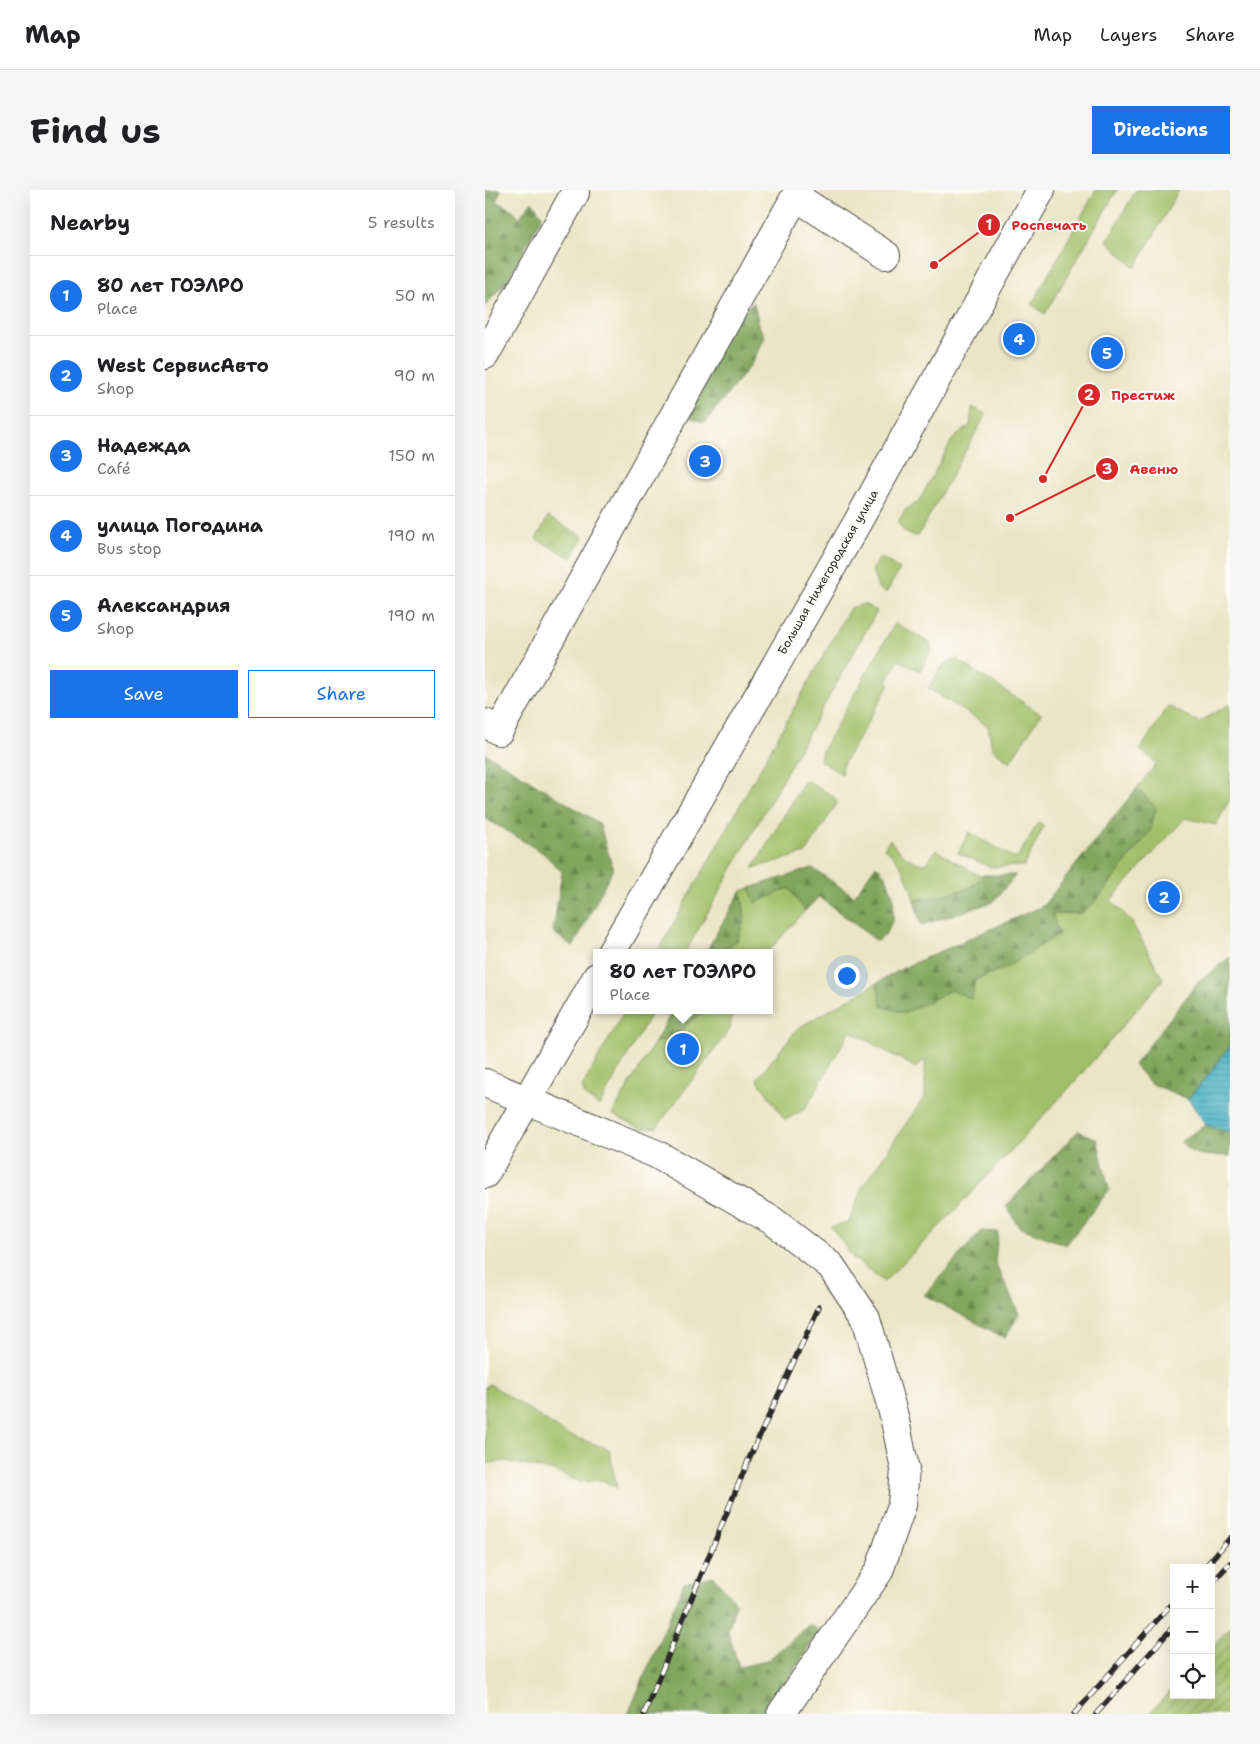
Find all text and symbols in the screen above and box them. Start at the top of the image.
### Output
text: Map [25,19,81,51]
text: Map [1034,23,1072,47]
text: Layers [1100,23,1157,47]
text: Share [1185,23,1235,47]
button: Directions [1092,106,1230,154]
text: Find us [30,107,161,154]
text: Nearby [50,209,130,237]
callout: Роспечать [977,210,1097,239]
text: 5 results [368,212,435,233]
text: 1 [986,215,993,235]
text: Роспечать [1012,216,1087,234]
text: 80 лет ГОЭЛРО [97,273,244,298]
text: 1 [62,285,70,306]
text: 50 m [395,285,435,306]
text: Place [97,298,138,319]
pin: 4 [1003,320,1035,358]
pin: 5 [1091,334,1123,372]
text: West СервисАвто [97,353,269,378]
text: 2 [60,365,72,386]
text: 90 m [394,365,435,386]
text: Shop [97,378,134,399]
callout: Престиж [1076,381,1185,410]
text: 2 [1084,385,1095,405]
text: Престиж [1111,386,1175,404]
text: Надежда [97,433,190,458]
pin: 3 [689,442,721,480]
text: 3 [60,445,72,466]
text: 150 m [388,445,435,466]
callout: Авеню [1094,454,1188,483]
text: Café [97,458,131,479]
text: 3 [1102,459,1112,479]
text: Авеню [1130,460,1179,478]
street label: Большая Нижегородская улица [774,486,882,657]
text: улица Погодина [97,513,263,538]
text: 4 [60,525,72,546]
text: 190 m [388,525,435,546]
text: Bus stop [97,538,162,559]
text: Александрия [97,593,231,618]
text: 5 [61,605,71,626]
text: 190 m [388,605,435,626]
text: Shop [97,618,134,639]
button: Save [50,670,238,718]
button: Share [248,670,435,718]
pin: 2 [1148,878,1180,916]
popup [593,949,773,1014]
text: 80 лет ГОЭЛРО [610,959,756,984]
your location [834,963,860,989]
text: Place [610,984,650,1005]
pin: 1 [667,1030,699,1068]
map controls [1170,1564,1215,1699]
button: + [1170,1564,1215,1609]
button: − [1170,1609,1215,1654]
button: locate [1170,1654,1215,1699]

